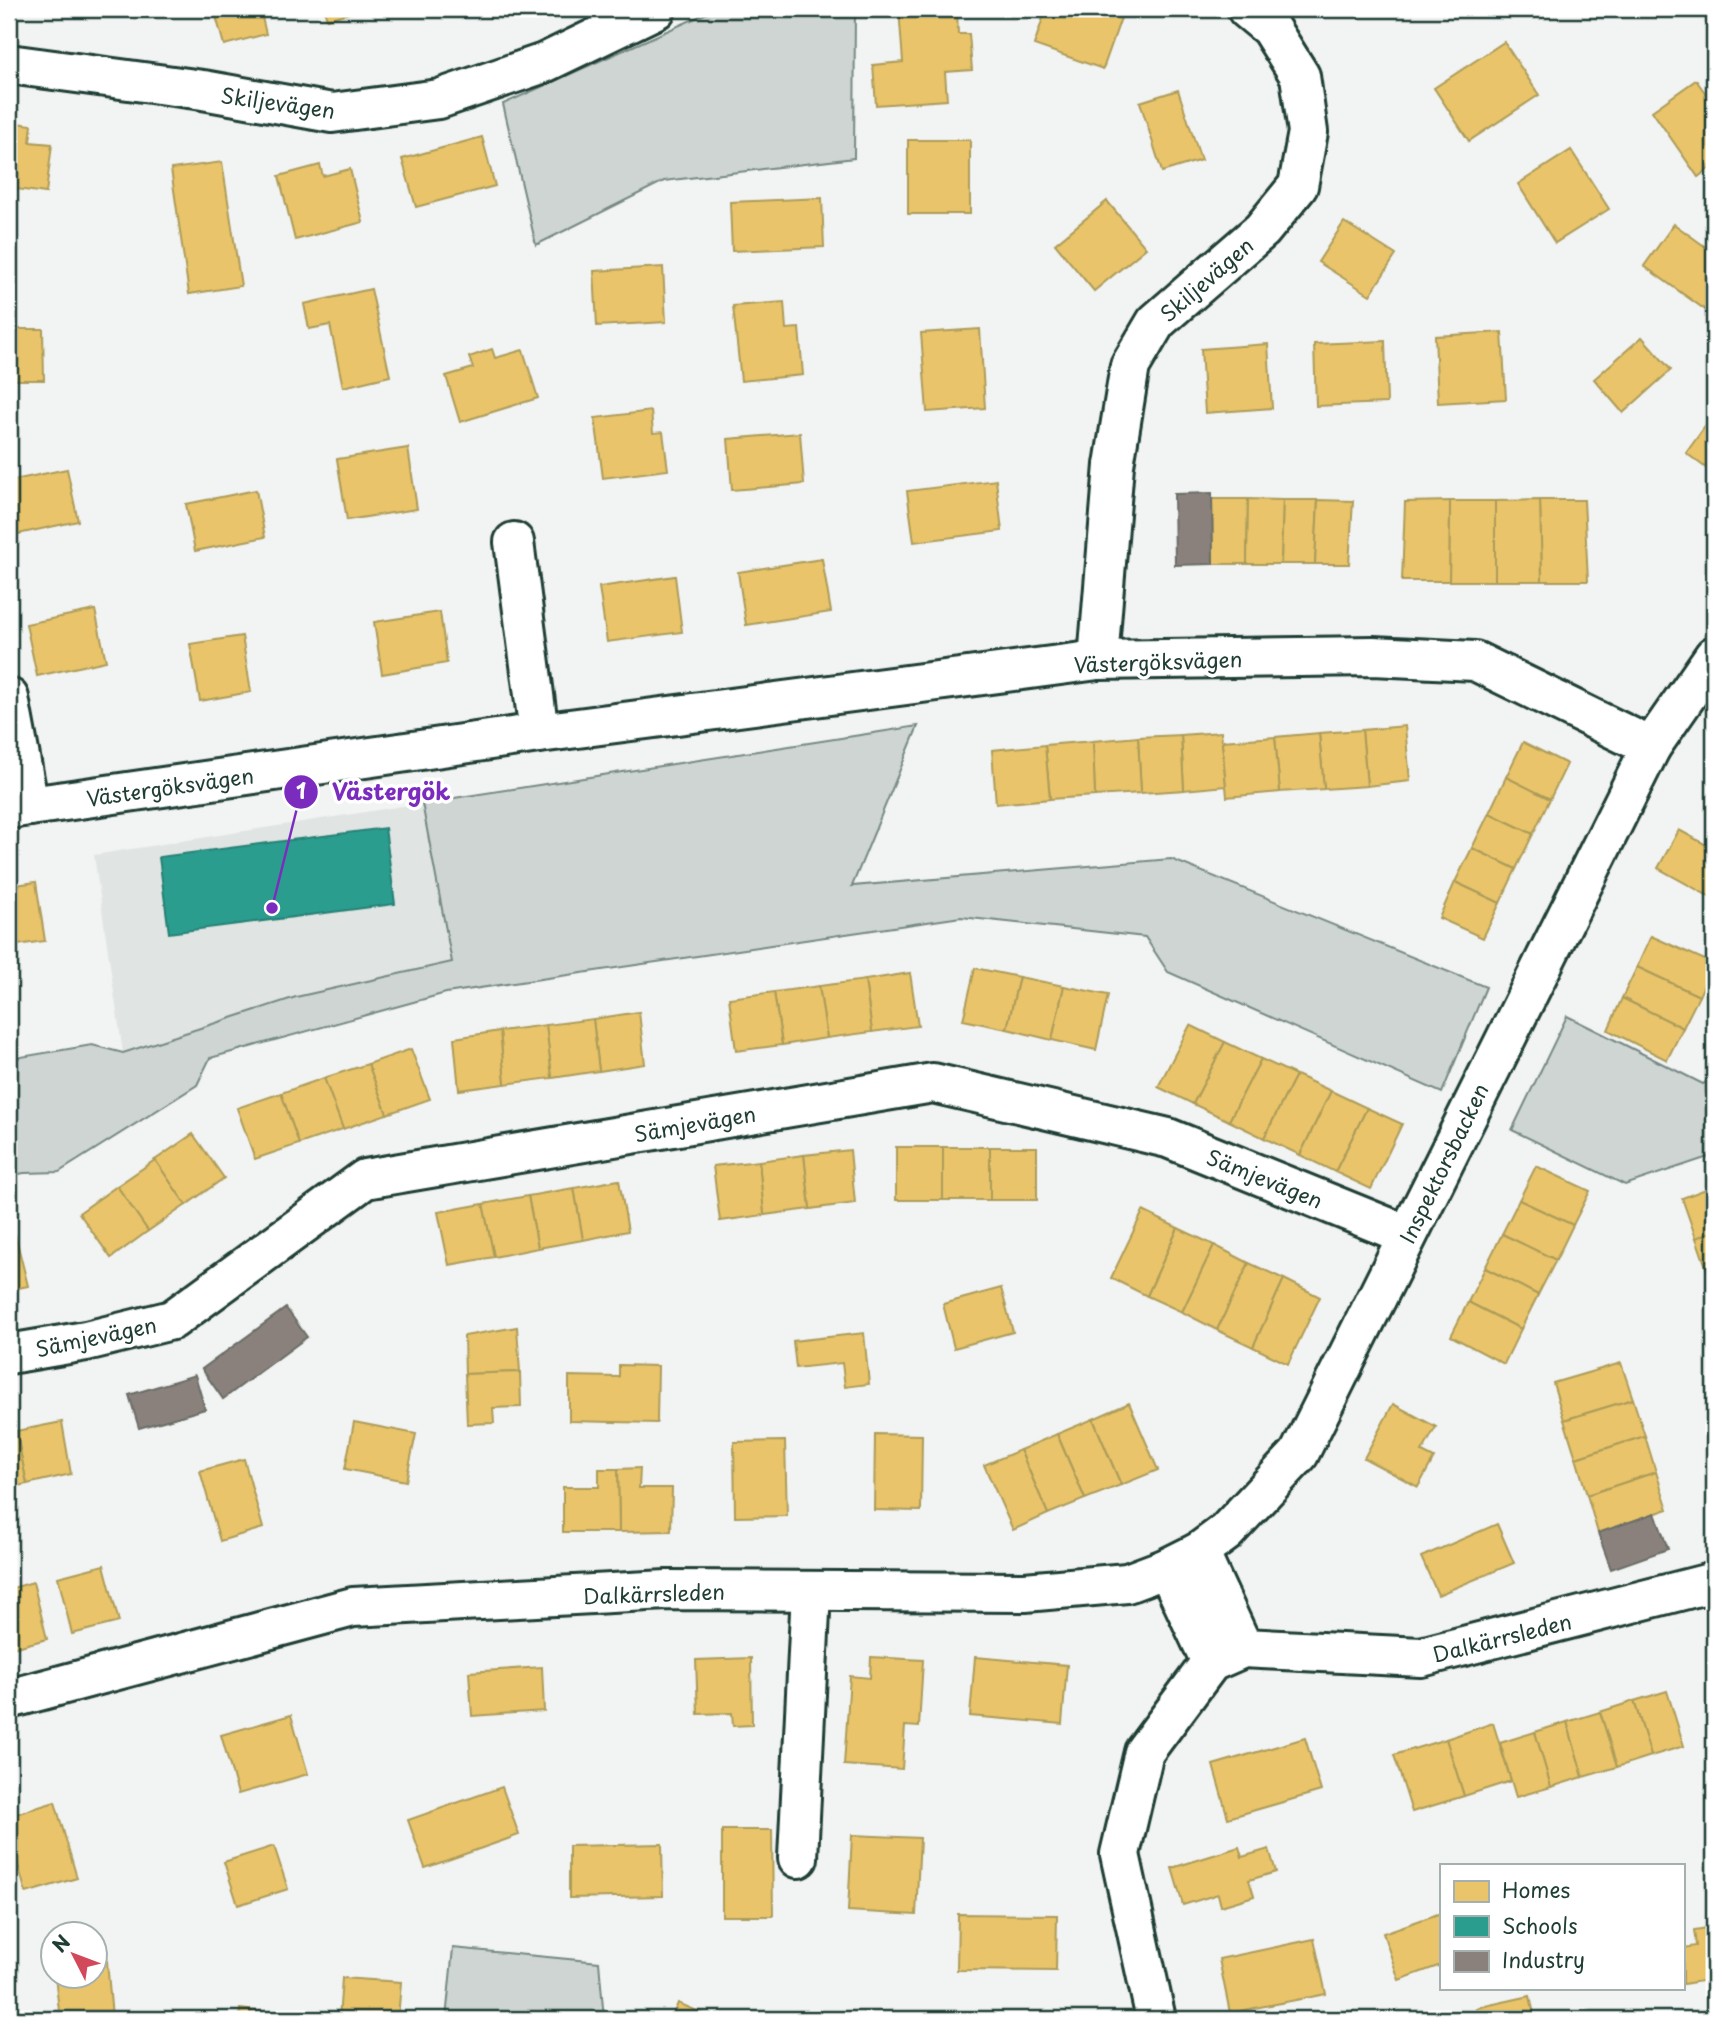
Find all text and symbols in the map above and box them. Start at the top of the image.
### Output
street label: Skiljevägen [219,78,337,126]
street label: Skiljevägen [1152,229,1260,329]
street label: Västergöksvägen [1073,642,1243,680]
street label: Västergöksvägen [84,758,256,814]
callout: Västergök [283,770,465,814]
text: Västergök [332,773,450,808]
text: 1 [296,774,306,806]
street label: Inspektorsbacken [1390,1077,1496,1249]
street label: Sämjevägen [632,1097,758,1149]
street label: Sämjevägen [1202,1140,1328,1216]
street label: Sämjevägen [33,1308,159,1364]
street label: Dalkärrsleden [583,1575,725,1611]
street label: Dalkärrsleden [1429,1604,1575,1670]
legend [1440,1864,1684,1990]
text: Homes [1502,1873,1570,1905]
text: Schools [1502,1909,1578,1941]
north arrow [38,1920,108,1990]
text: N [45,1928,76,1958]
text: Industry [1502,1943,1585,1975]

